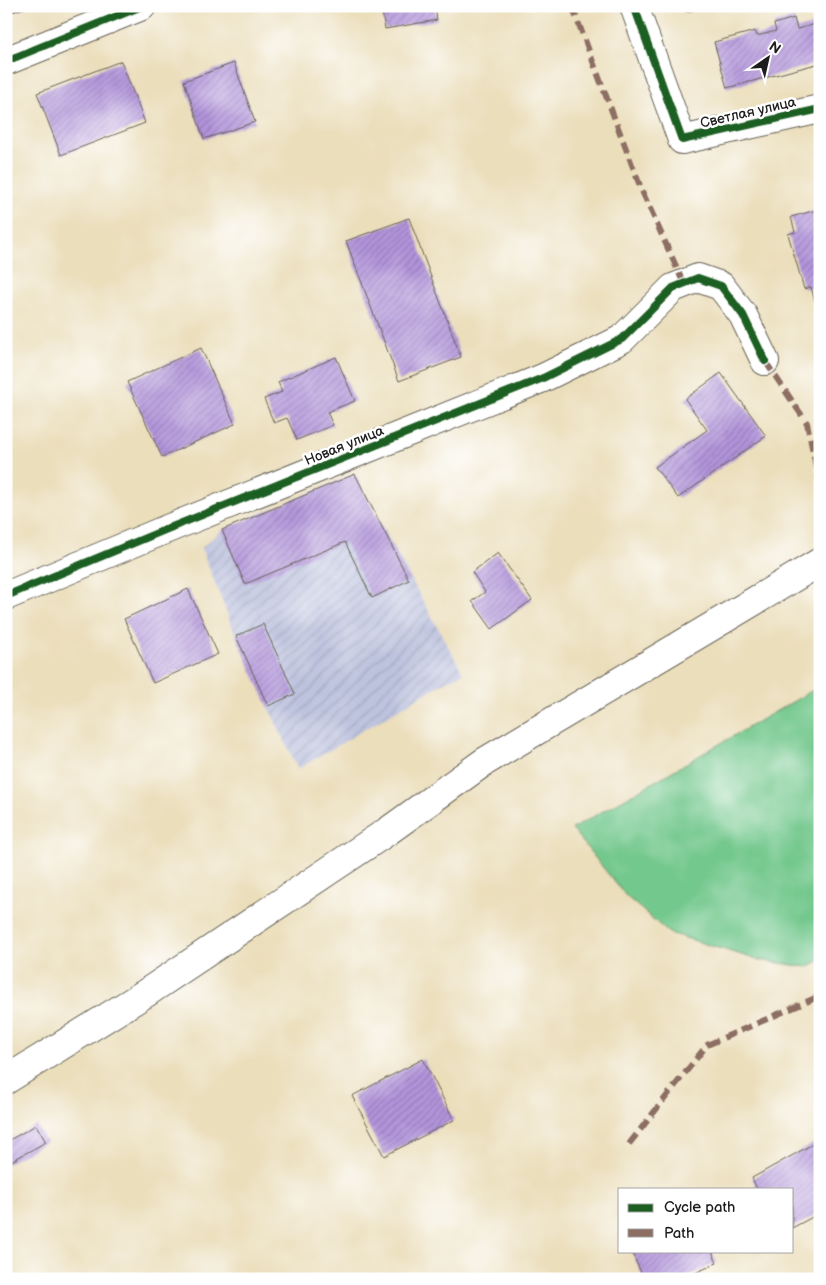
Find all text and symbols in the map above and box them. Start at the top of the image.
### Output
north arrow [744,32,794,82]
text: N [766,38,784,58]
street label: Светлая улица [699,93,798,132]
street label: Новая улица [302,422,387,469]
legend [618,1188,794,1252]
text: Cycle path [664,1198,735,1217]
text: Path [664,1224,694,1243]

